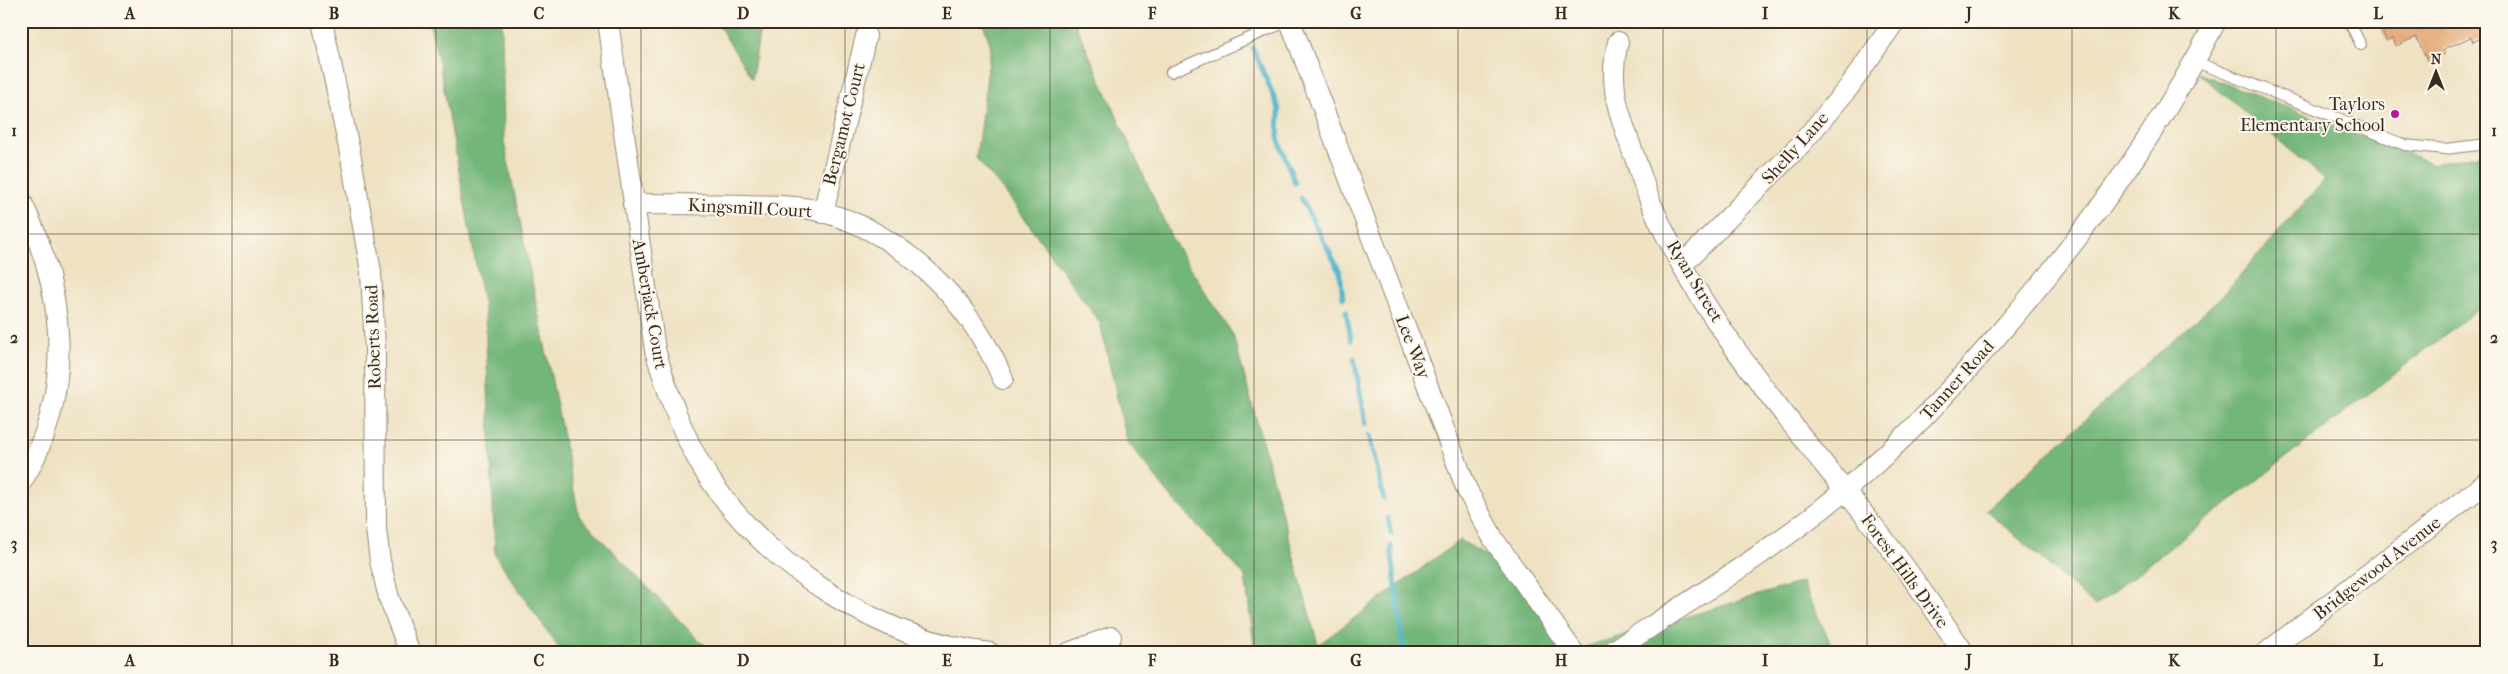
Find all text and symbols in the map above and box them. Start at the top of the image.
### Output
text: A [124,4,136,23]
text: B [329,4,339,23]
text: C [534,4,545,23]
text: D [737,4,749,23]
text: E [942,4,952,23]
text: F [1147,4,1157,23]
text: G [1350,4,1362,23]
text: H [1555,4,1568,23]
text: I [1762,4,1769,23]
text: J [1964,4,1972,24]
text: K [2168,4,2181,23]
text: L [2373,4,2383,23]
north arrow [2410,48,2460,98]
text: N [2431,51,2442,68]
street label: Bergamot Court [819,60,870,188]
place label: Taylors Elementary School [2240,94,2385,136]
street label: Shelly Lane [1758,108,1833,189]
marker: Taylors Elementary School [2389,108,2401,120]
text: 1 [11,121,17,140]
text: 1 [2491,121,2497,140]
street label: Kingsmill Court [687,195,813,222]
street label: Amberjack Court [628,236,671,372]
street label: Ryan Street [1662,236,1728,327]
street label: Roberts Road [361,284,386,390]
street label: Lee Way [1391,312,1435,383]
text: 2 [10,328,18,347]
text: 2 [2490,328,2498,347]
street label: Tanner Road [1916,336,1999,425]
street label: Forest Hills Drive [1856,510,1953,633]
street label: Bridgewood Avenue [2309,512,2445,625]
text: 3 [11,534,17,554]
text: 3 [2491,534,2497,554]
text: A [124,651,136,670]
text: B [329,651,339,670]
text: C [534,651,545,670]
text: D [737,651,749,670]
text: E [942,651,952,670]
text: F [1147,651,1157,670]
text: G [1350,651,1362,670]
text: H [1555,651,1568,670]
text: I [1762,651,1769,670]
text: J [1964,651,1972,671]
text: K [2168,651,2181,670]
text: L [2373,651,2383,670]

